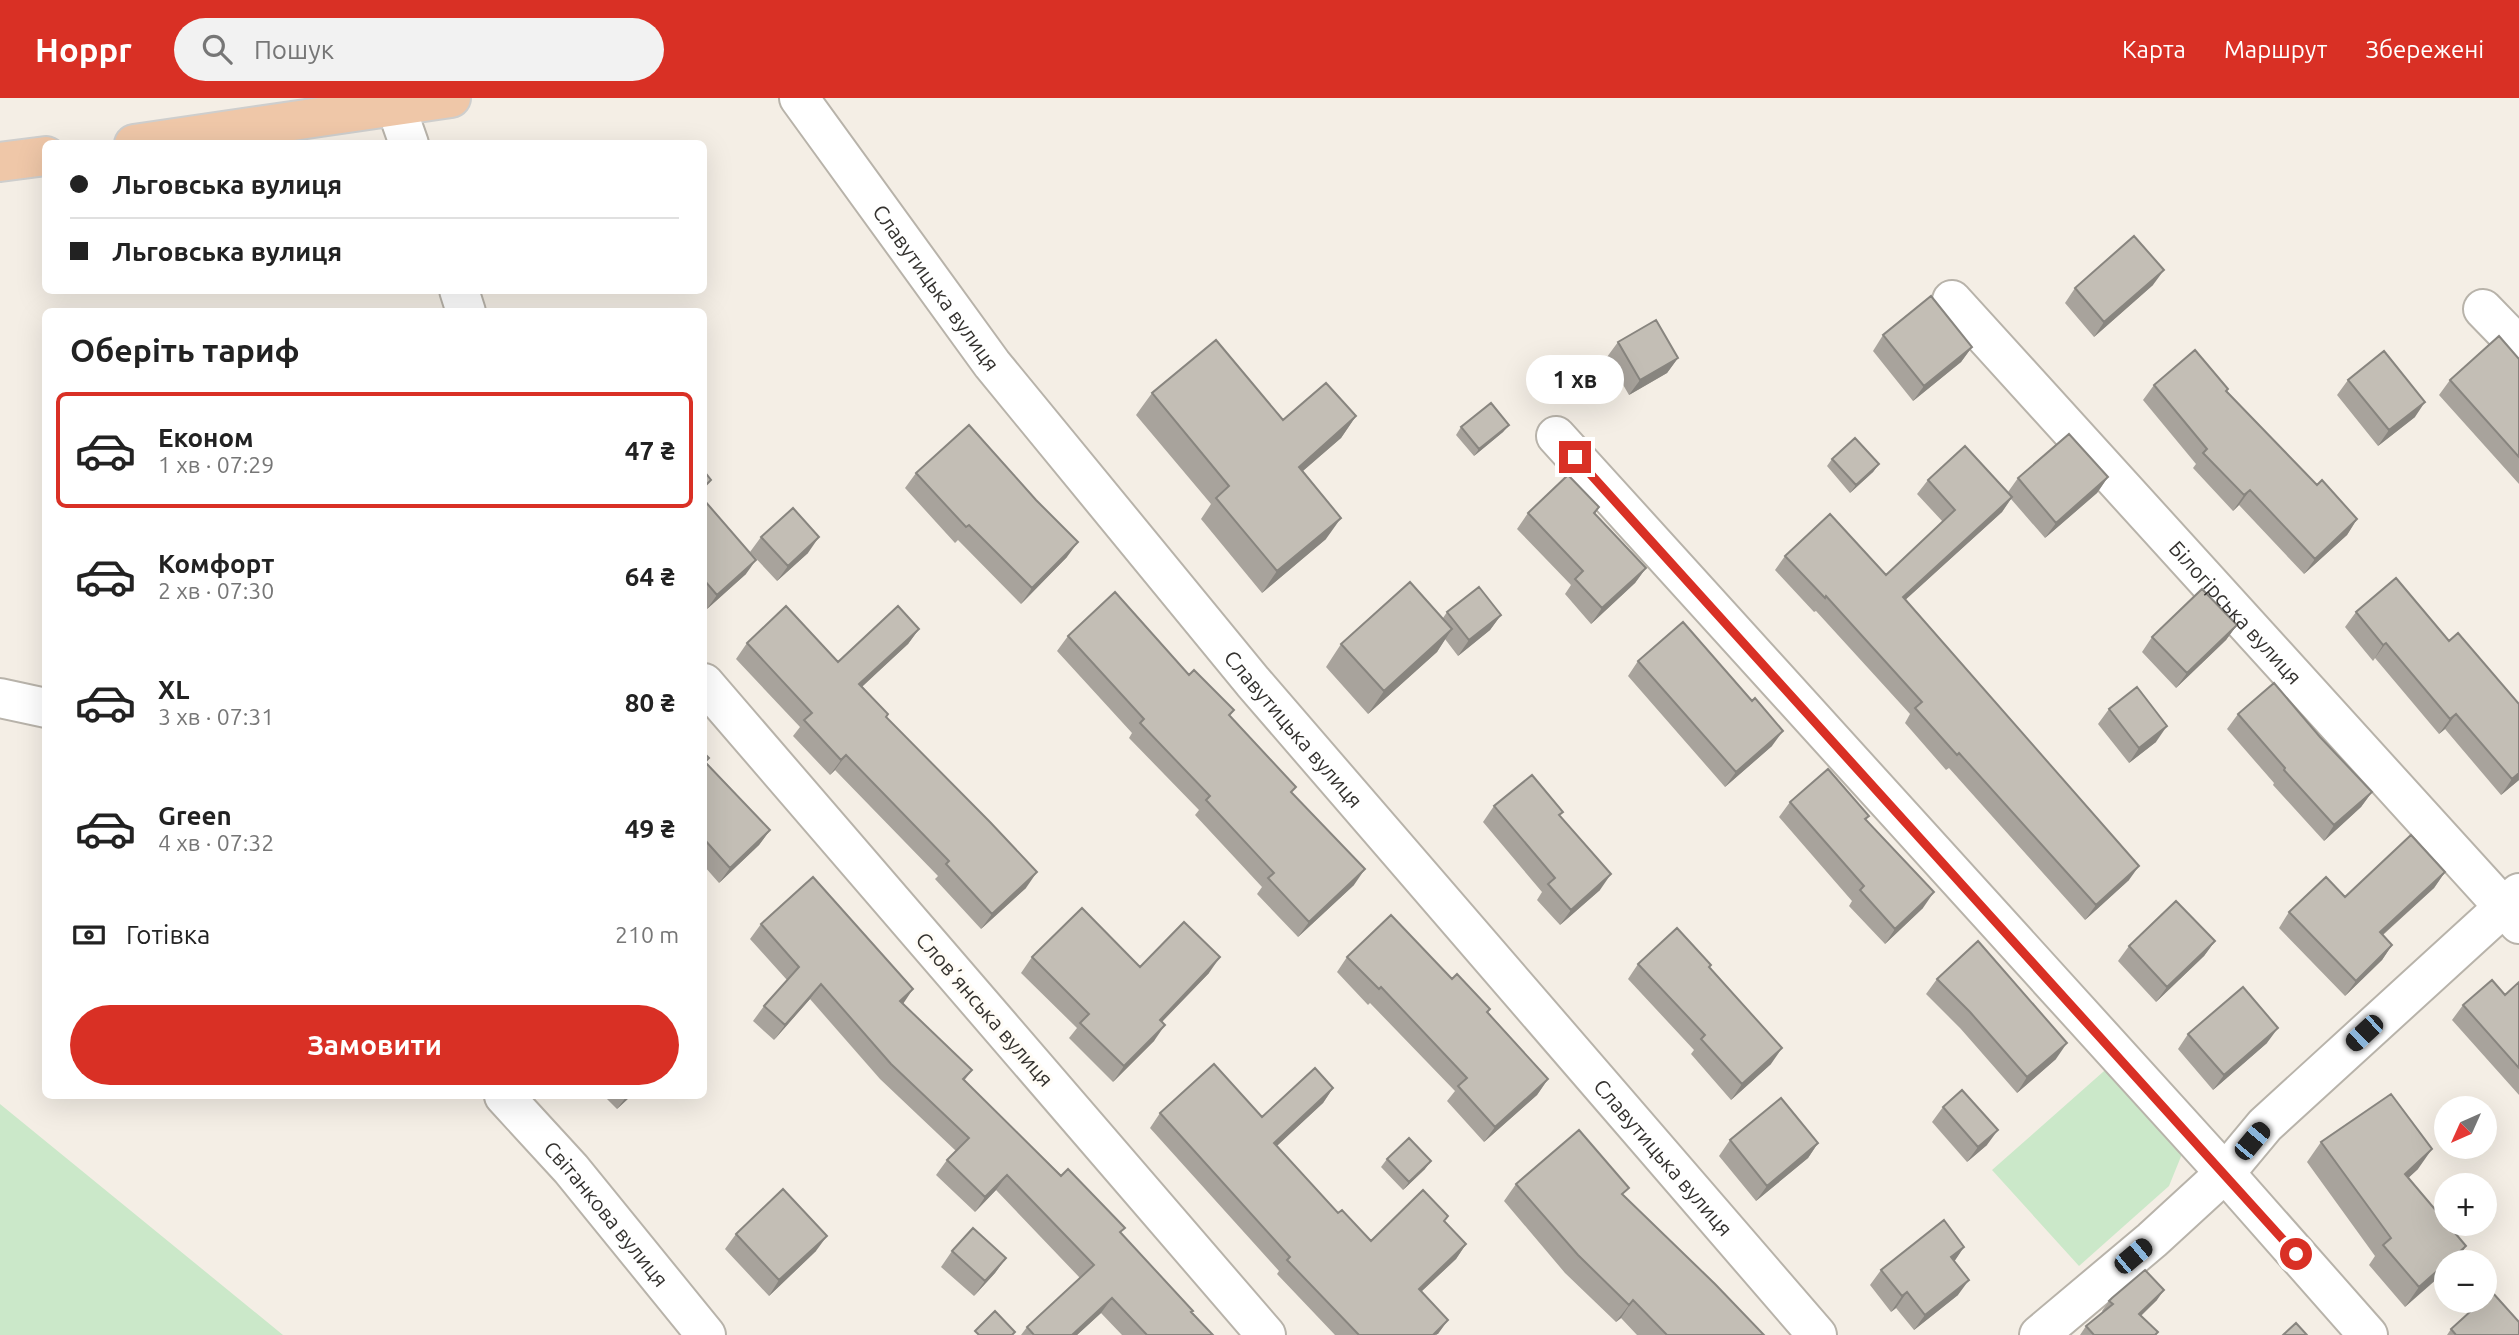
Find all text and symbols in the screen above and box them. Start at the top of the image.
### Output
search box [174,18,664,81]
icon: search [198,30,236,68]
text: Hoppr [35,31,132,68]
text: Пошук [254,35,334,64]
text: Карта [2122,36,2186,63]
text: Маршрут [2224,36,2327,63]
text: Збережені [2365,36,2484,63]
text: Льговська вулиця [112,170,342,199]
street label: Славутицька вулиця [868,200,1005,375]
text: Льговська вулиця [112,237,342,266]
text: Оберіть тариф [70,332,300,368]
callout: 1 хв [1526,356,1624,404]
text: 1 хв [1553,367,1597,392]
icon: car [74,419,137,482]
text: Економ [158,423,254,452]
text: 47 ₴ [625,436,675,465]
route end [1559,441,1591,473]
text: 1 хв · 07:29 [158,452,274,477]
street label: Білогірська вулиця [2165,536,2307,689]
icon: car [74,545,137,608]
text: Комфорт [158,549,274,578]
text: 64 ₴ [625,562,675,591]
text: 2 хв · 07:30 [158,578,274,603]
street label: Славутицька вулиця [1220,645,1368,812]
icon: car [74,671,137,734]
text: XL [158,675,189,704]
text: 80 ₴ [625,688,675,717]
text: 3 хв · 07:31 [158,704,274,729]
icon: car [74,797,137,860]
text: Green [158,801,232,830]
text: 49 ₴ [625,814,675,843]
text: 4 хв · 07:32 [158,830,274,855]
icon: cash [70,916,108,954]
text: Готівка [126,920,210,949]
text: 210 m [615,922,679,947]
street label: Словʼянська вулиця [912,927,1058,1091]
button: Замовити [70,1005,679,1085]
car [2342,1011,2387,1055]
street label: Славутицька вулиця [1589,1074,1738,1241]
north arrow [2434,1096,2497,1158]
map controls [2434,1096,2497,1313]
car [2231,1118,2274,1164]
street label: Світанкова вулиця [539,1136,673,1291]
button: + [2434,1173,2497,1236]
car [2111,1234,2156,1278]
route start [2280,1238,2312,1270]
button: − [2434,1250,2497,1313]

